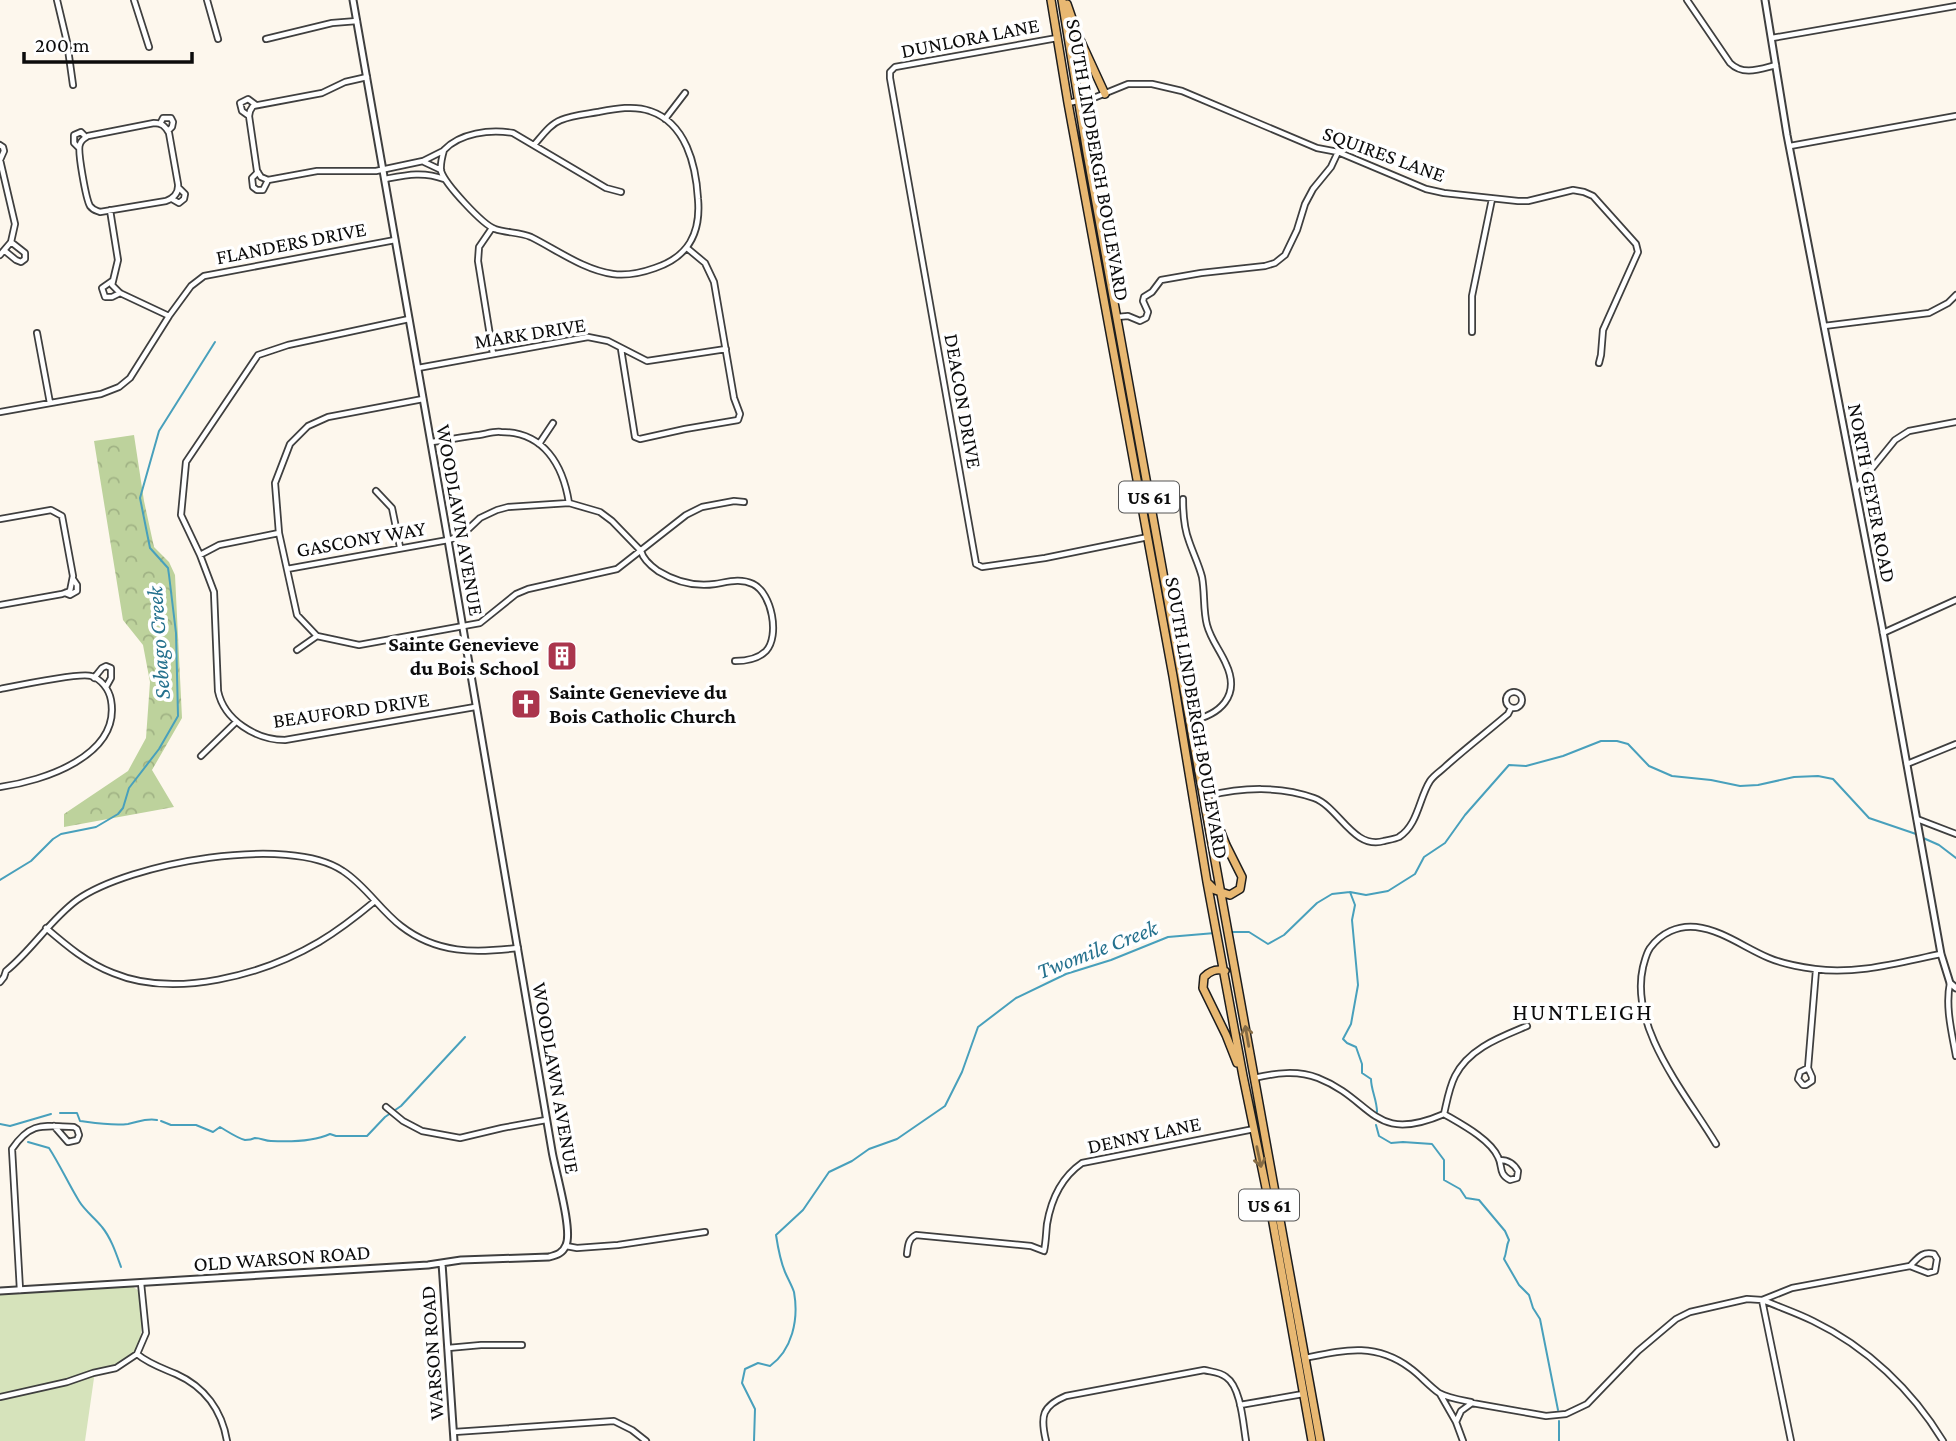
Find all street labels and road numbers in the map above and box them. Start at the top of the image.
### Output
street label: DUNLORA LANE [899,13,1041,63]
street label: SOUTH LINDBERGH BOULEVARD [1061,17,1135,303]
street label: SQUIRES LANE [1320,121,1448,187]
street label: FLANDERS DRIVE [214,217,368,269]
street label: MARK DRIVE [473,312,587,354]
street label: DEACON DRIVE [939,332,987,470]
street label: NORTH GEYER ROAD [1843,401,1901,585]
street label: WOODLAWN AVENUE [431,422,489,618]
road number: US 61 [1119,482,1179,512]
street label: GASCONY WAY [295,516,428,562]
street label: SOUTH LINDBERGH BOULEVARD [1160,575,1234,861]
street label: BEAUFORD DRIVE [271,687,431,733]
street label: WOODLAWN AVENUE [527,980,585,1176]
street label: DENNY LANE [1085,1111,1203,1159]
road number: US 61 [1239,1190,1299,1220]
street label: OLD WARSON ROAD [193,1240,371,1276]
street label: WARSON ROAD [415,1285,449,1421]

